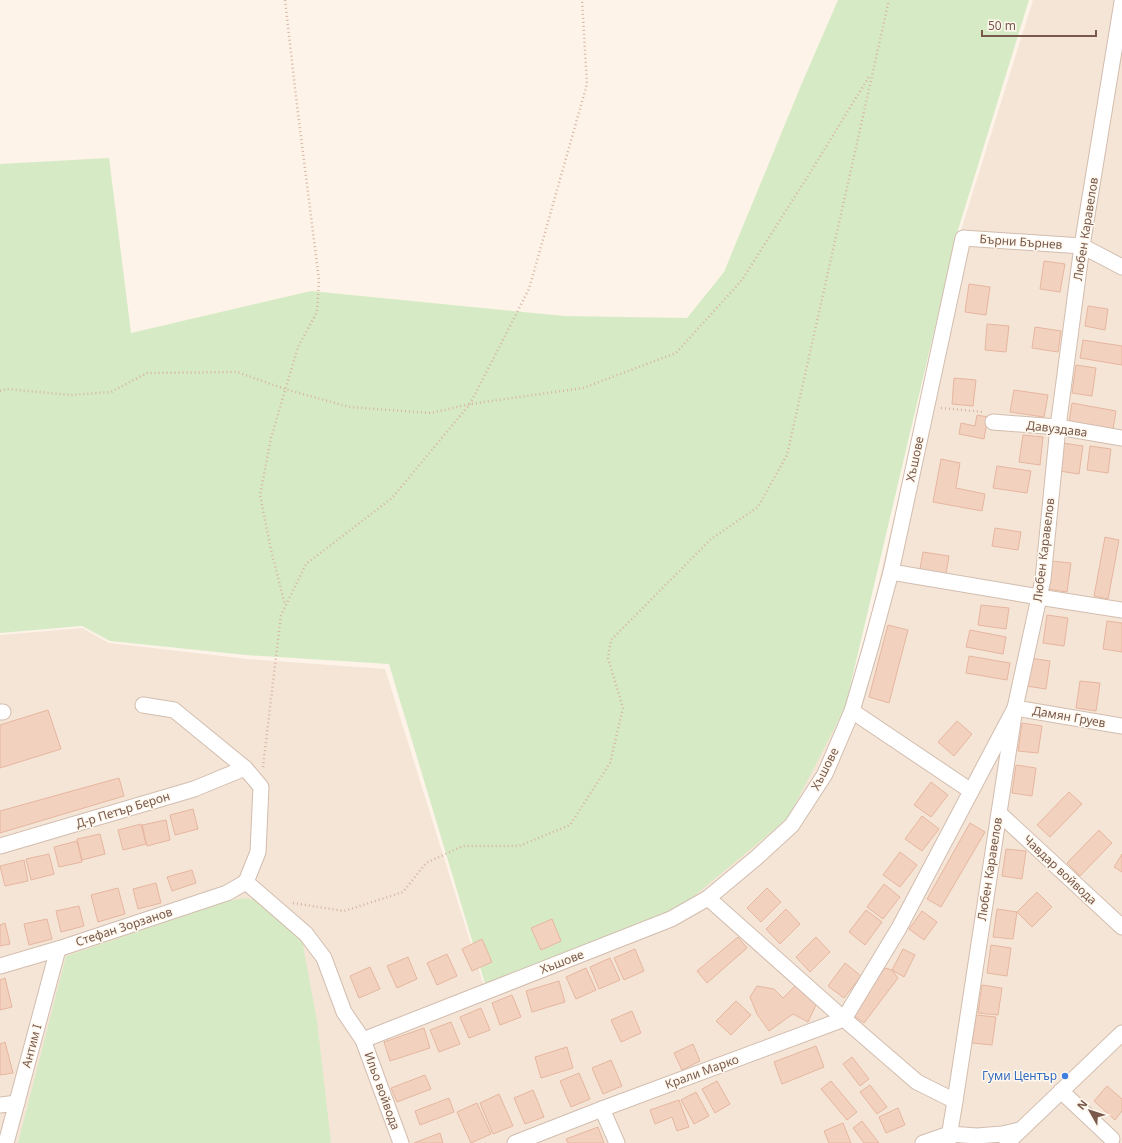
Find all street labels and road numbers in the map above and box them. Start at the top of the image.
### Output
street label: Любен Каравелов [1069,176,1102,282]
street label: Бърни Бърнев [979,230,1063,253]
street label: Давуздава [1026,416,1089,441]
street label: Хъшове [901,434,928,483]
street label: Любен Каравелов [1029,497,1058,603]
street label: Дамян Груев [1031,702,1107,731]
street label: Хъшове [807,744,843,793]
street label: Д-р Петър Берон [74,787,172,832]
street label: Любен Каравелов [973,816,1006,922]
street label: Чавдар войвода [1020,831,1101,908]
street label: Стефан Зорзанов [73,903,175,950]
street label: Хъшове [537,945,587,978]
street label: Антим I [18,1022,45,1070]
street label: Ильо войвода [360,1049,404,1132]
street label: Крали Марко [663,1050,741,1093]

